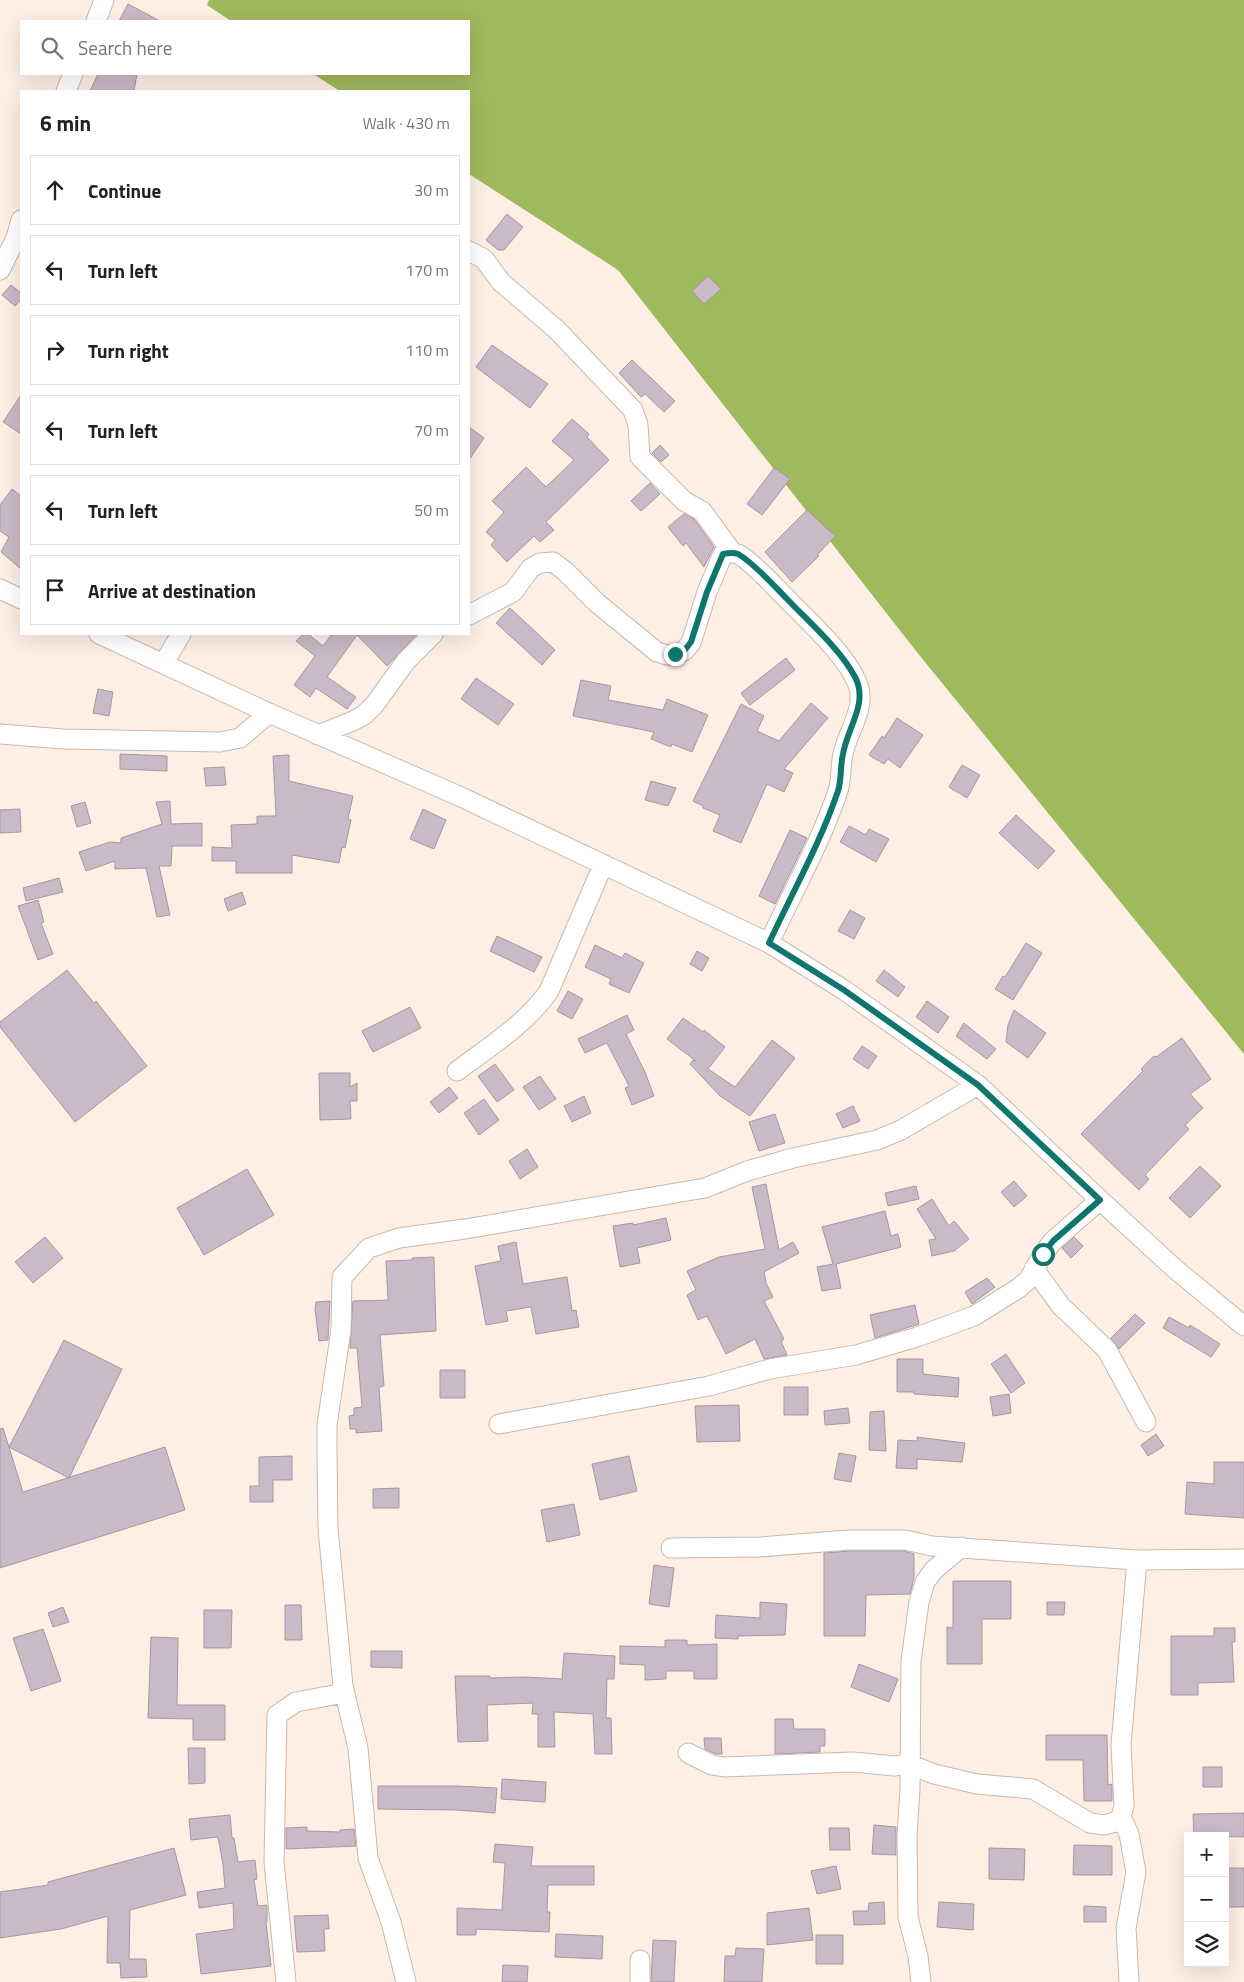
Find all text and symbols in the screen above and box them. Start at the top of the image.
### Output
search box [20,20,470,75]
text: Search here [78,33,172,62]
icon: search [38,34,66,62]
text: 6 min [40,107,91,139]
text: Walk · 430 m [362,111,450,135]
icon: ahead [41,176,69,204]
text: Continue [88,176,161,205]
text: 30 m [414,178,449,202]
icon: left [41,256,69,284]
text: Turn left [88,256,158,285]
text: 170 m [405,258,449,282]
icon: right [41,336,69,364]
text: Turn right [88,336,169,365]
text: 110 m [405,338,449,362]
icon: left [41,416,69,444]
text: Turn left [88,416,158,445]
text: 70 m [414,418,449,442]
icon: left [41,496,69,524]
text: Turn left [88,496,158,525]
text: 50 m [414,498,449,522]
icon: arrive [41,576,69,604]
text: Arrive at destination [88,576,256,605]
route end [664,643,687,666]
route start [1032,1243,1055,1266]
map controls [1184,1832,1229,1967]
button: + [1184,1832,1229,1877]
button: − [1184,1877,1229,1922]
button: layers [1184,1922,1229,1967]

